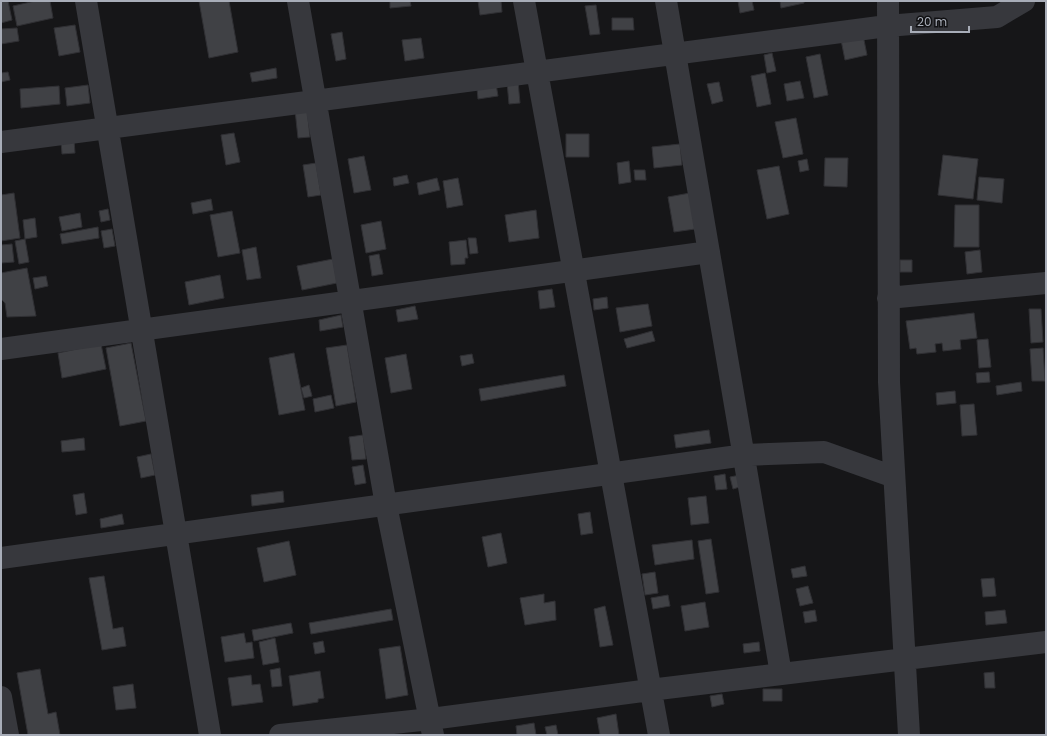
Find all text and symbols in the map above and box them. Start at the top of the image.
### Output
scale bar [911,8,969,34]
text: 20 m [917,13,947,30]

